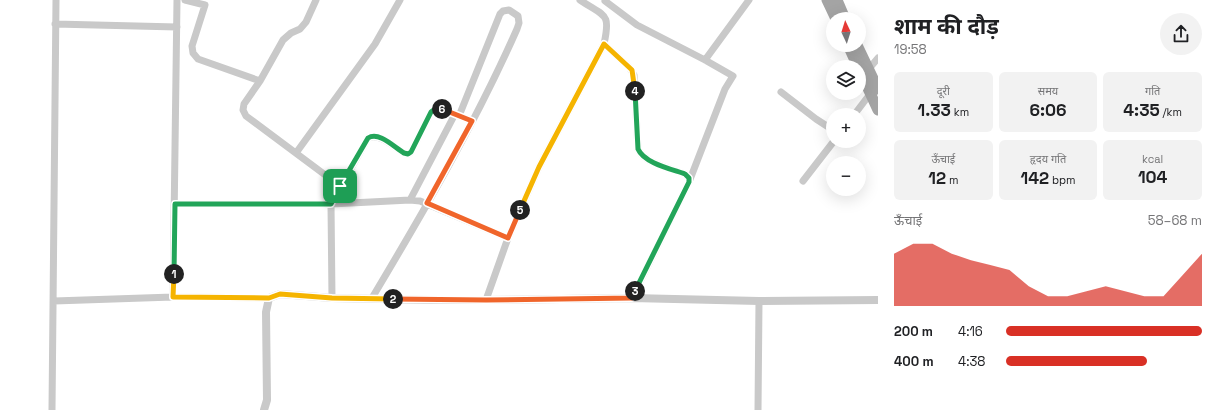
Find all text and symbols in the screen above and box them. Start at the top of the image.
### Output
north arrow [826,12,866,52]
map controls [826,12,866,196]
text: शाम की दौड़ [894,12,999,40]
button: share [1160,13,1202,55]
text: 19:58 [894,41,927,58]
button: layers [826,60,866,100]
pin: 4 [625,81,645,101]
text: 4 [632,84,639,98]
text: दूरी [937,84,950,98]
text: समय [1038,84,1058,98]
text: गति [1145,84,1160,98]
pin: 6 [432,99,452,119]
text: 1.33 [918,99,951,121]
text: 6:06 [1029,99,1067,121]
text: 4:35 [1123,99,1160,121]
text: 6 [439,102,445,116]
text: km [951,105,969,119]
text: /km [1160,105,1182,119]
button: + [826,108,866,148]
text: ऊँचाई [931,152,955,166]
text: हृदय गति [1030,152,1066,166]
text: kcal [1142,152,1163,166]
button: − [826,156,866,196]
text: 104 [1138,166,1167,188]
text: 12 [928,167,946,189]
text: 142 [1020,167,1049,189]
pin [323,169,357,203]
text: m [946,173,958,187]
text: bpm [1049,173,1076,187]
icon: arrive [329,175,351,197]
pin: 5 [510,200,530,220]
text: 5 [517,203,523,217]
text: ऊँचाई [894,212,922,229]
text: 58–68 m [1148,212,1202,229]
pin: 1 [164,264,184,284]
text: 1 [172,267,176,281]
pin: 3 [625,281,645,301]
text: 3 [632,284,638,298]
pin: 2 [383,289,403,309]
text: 2 [390,292,396,306]
text: 200 m [894,323,933,340]
text: 4:16 [958,323,983,340]
text: 400 m [894,353,934,370]
text: 4:38 [958,353,985,370]

